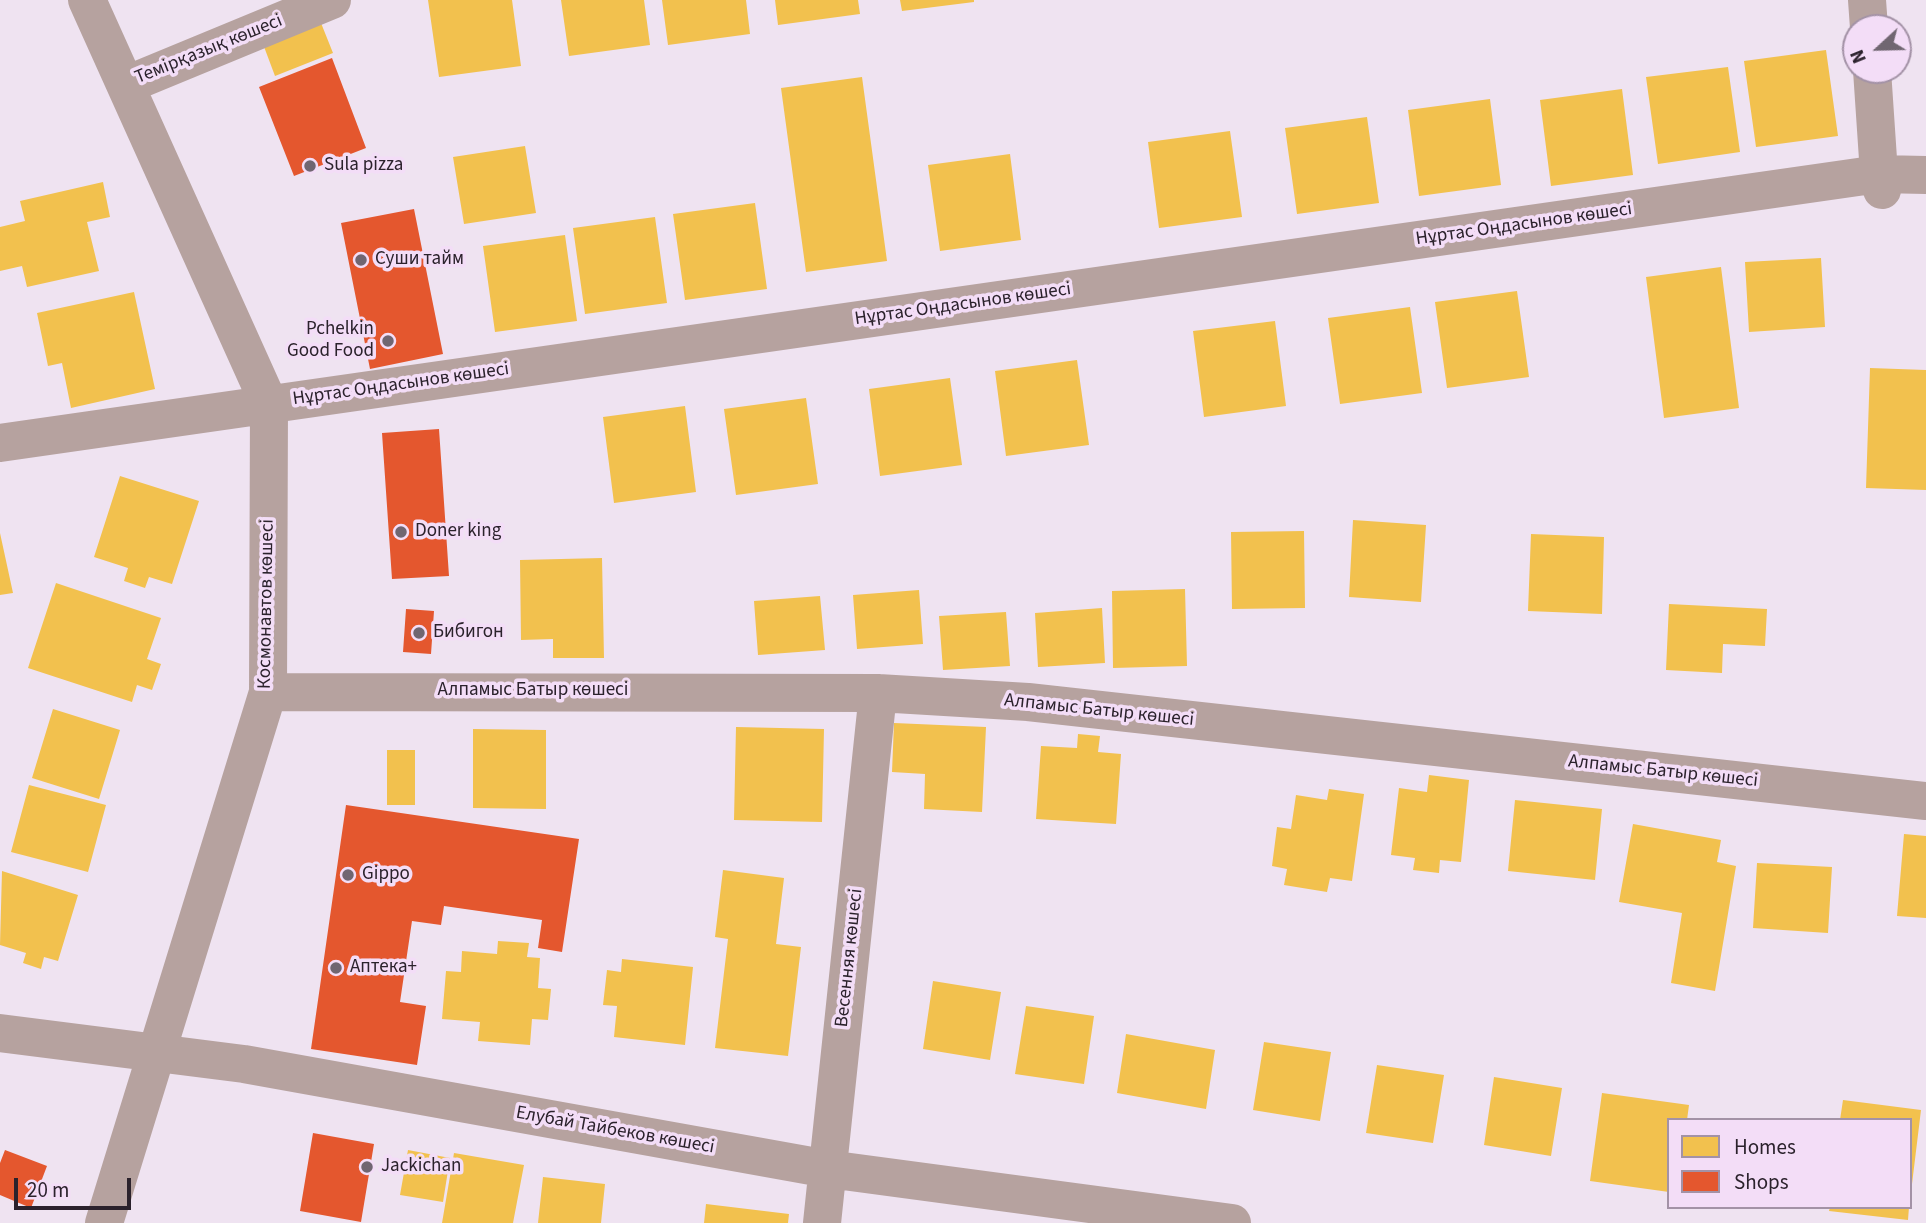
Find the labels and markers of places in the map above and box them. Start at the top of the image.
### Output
place label: Sula pizza [324,155,403,177]
marker: Sula pizza [302,158,318,174]
place label: Суши тайм [375,249,464,271]
marker: Суши тайм [353,252,369,268]
place label: Pchelkin Good Food [287,319,374,363]
marker: Pchelkin Good Food [380,333,396,349]
place label: Doner king [415,521,501,543]
marker: Doner king [393,524,409,540]
place label: Бибигон [433,622,504,644]
marker: Бибигон [411,625,427,641]
place label: Gippo [362,864,410,886]
marker: Gippo [340,867,356,883]
place label: Аптека+ [350,957,417,979]
marker: Аптека+ [328,960,344,976]
place label: Jackichan [381,1156,461,1178]
marker: Jackichan [359,1159,375,1175]

